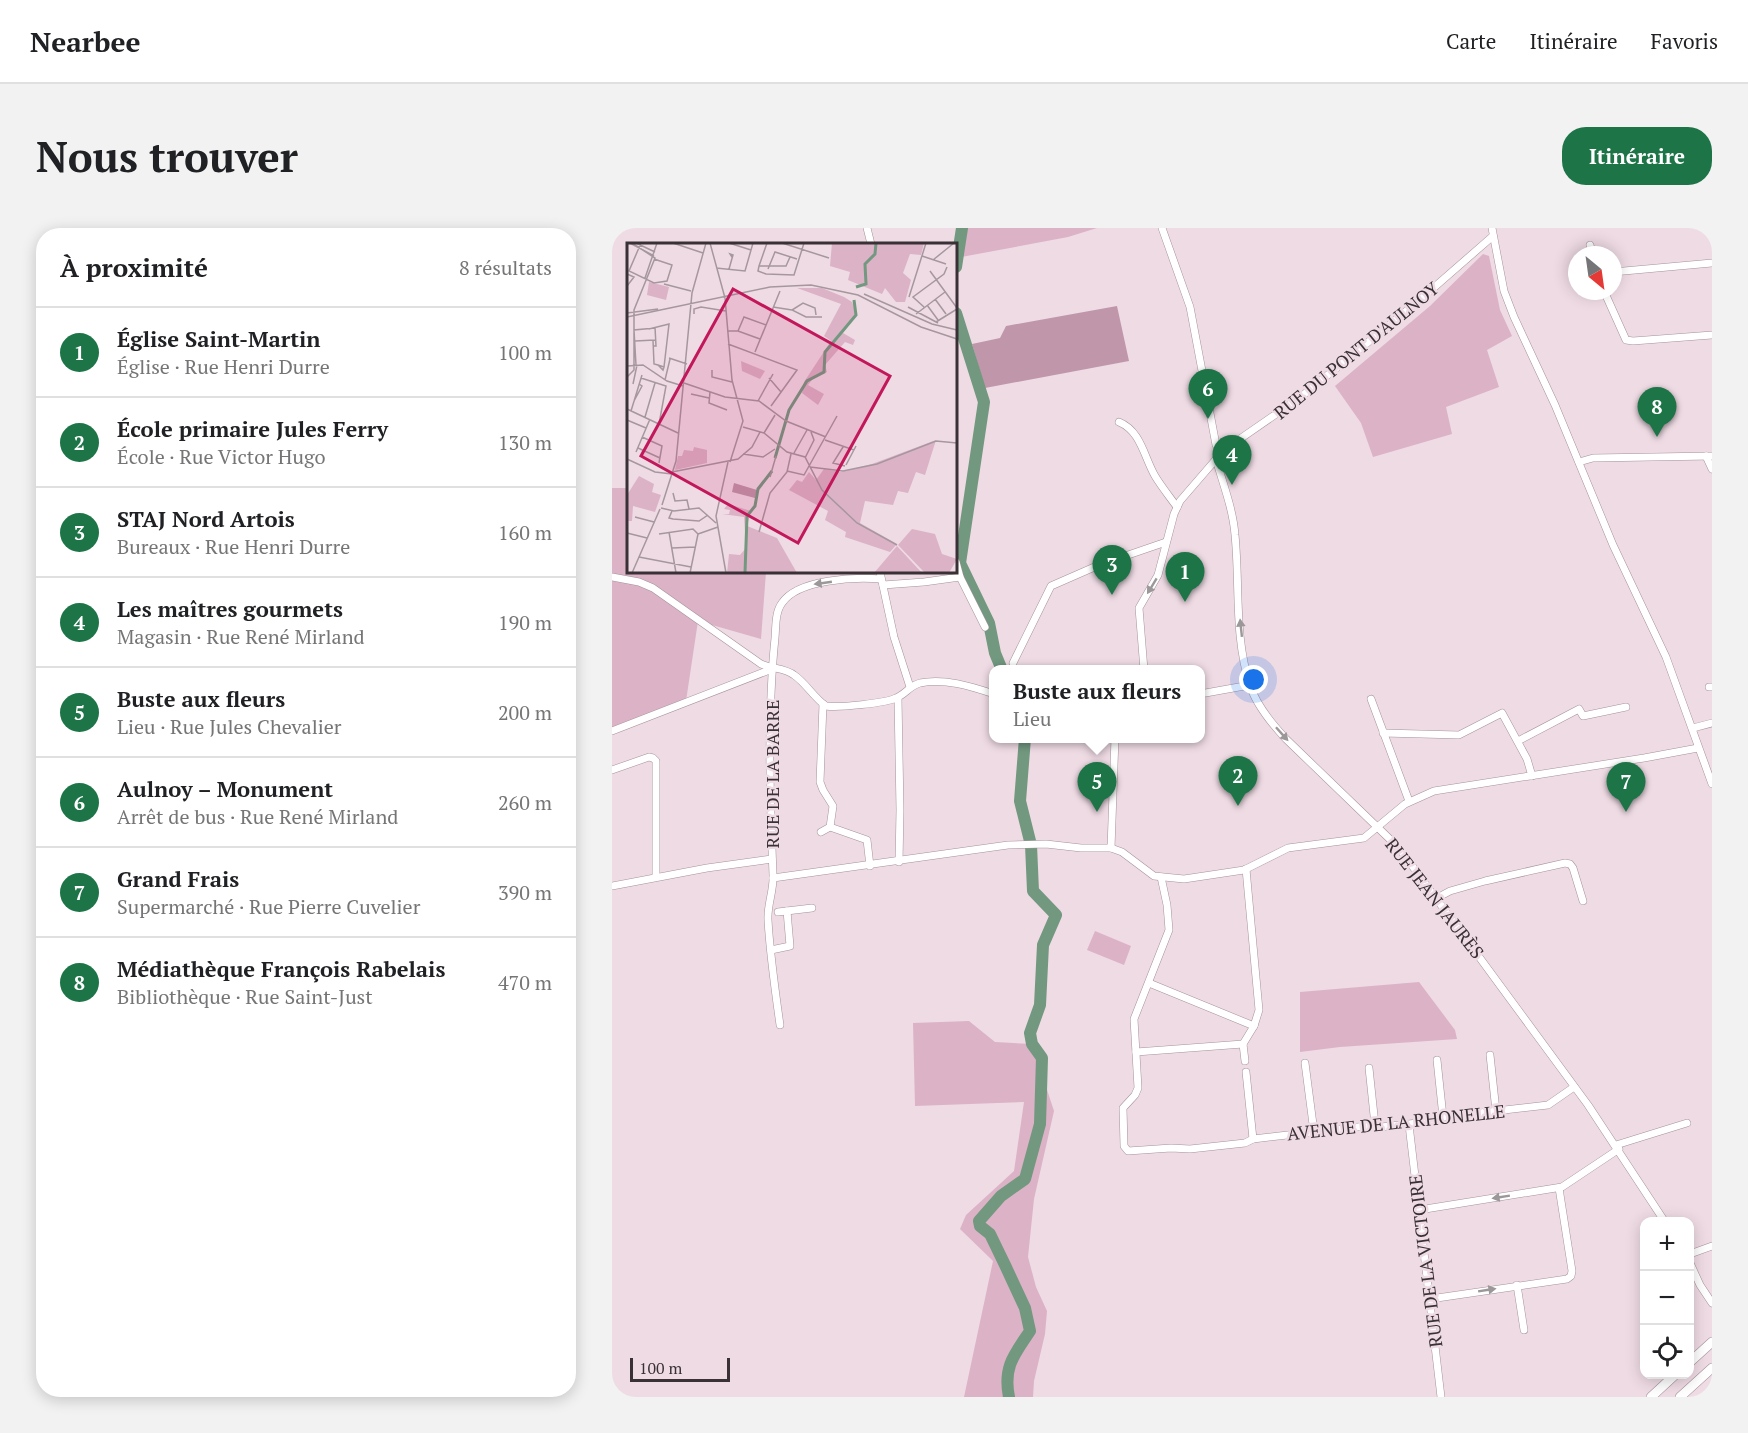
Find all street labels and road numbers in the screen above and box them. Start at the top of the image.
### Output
street label: RUE DU PONT D'AULNOY [1268,276,1444,424]
street label: RUE DE LA BARRE [760,700,784,849]
street label: RUE JEAN JAURÈS [1380,833,1490,963]
street label: AVENUE DE LA RHONELLE [1286,1099,1506,1145]
street label: RUE DE LA VICTOIRE [1402,1173,1448,1349]

